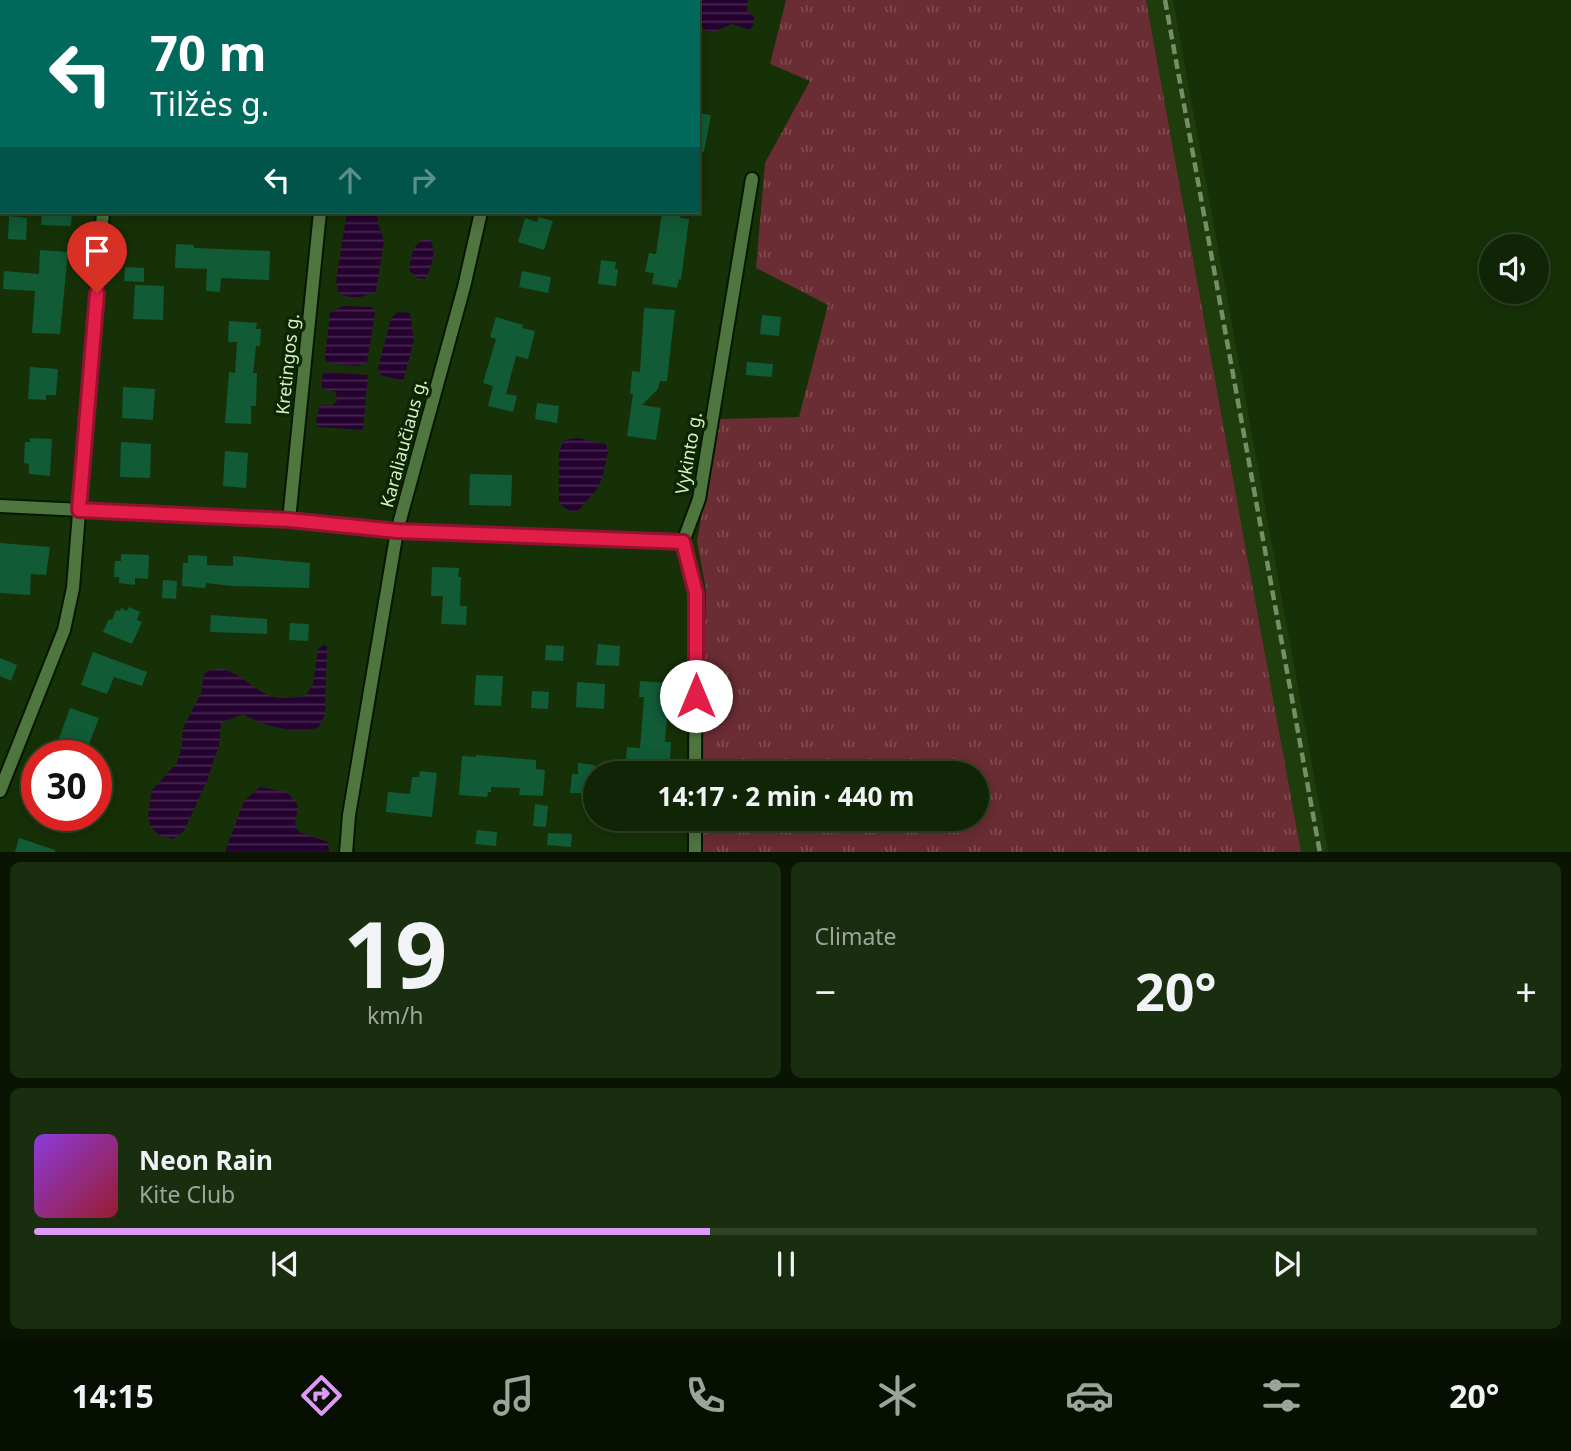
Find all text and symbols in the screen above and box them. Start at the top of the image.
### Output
text: 70 m [150,19,267,85]
icon: left [35,28,126,119]
text: Tilžės g. [150,82,269,125]
icon: left [258,161,296,199]
icon: ahead [331,161,369,199]
icon: right [404,161,442,199]
pin [67,221,127,293]
icon: arrive [78,232,116,270]
map controls [1479,234,1549,304]
button: sound [1479,234,1549,304]
street label: Kretingos g. [270,312,304,416]
street label: Karaliaučiaus g. [374,376,432,510]
street label: Vykinto g. [669,410,707,496]
position arrow [659,659,733,733]
speed limit sign: 30 [21,740,112,831]
text: 14:17 · 2 min · 440 m [658,778,914,814]
text: 19 [343,891,447,1015]
text: Climate [815,920,897,952]
text: 20° [1135,955,1217,1026]
text: − [815,965,836,1017]
text: + [1515,965,1537,1017]
text: km/h [367,999,424,1031]
text: Neon Rain [139,1142,273,1178]
text: Kite Club [139,1178,235,1210]
icon: previous [266,1245,304,1283]
icon: pause [767,1245,805,1283]
icon: next [1268,1245,1306,1283]
icon: directions [297,1371,346,1420]
icon: music [489,1371,538,1420]
icon: phone [681,1371,730,1420]
icon: climate [873,1371,922,1420]
icon: car [1065,1371,1114,1420]
icon: filters [1257,1371,1306,1420]
text: 14:15 [72,1374,154,1417]
text: 20° [1449,1374,1499,1417]

